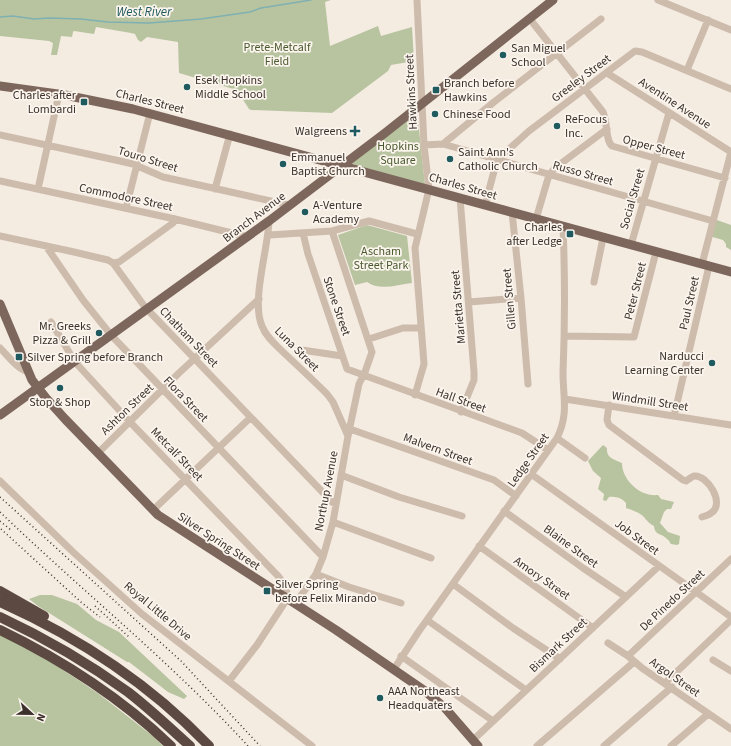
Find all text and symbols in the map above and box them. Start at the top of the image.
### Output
water label: West River [117,3,172,21]
park label: Prete-Metcalf Field [244,39,311,70]
place label: San Miguel School [511,40,566,71]
marker: San Miguel School [498,50,508,60]
street label: Greeley Street [548,50,615,106]
street label: Hawkins Street [401,54,422,130]
place label: Esek Hopkins Middle School [195,72,266,103]
street label: Aventine Avenue [635,74,714,133]
place label: Branch before Hawkins [444,75,514,106]
marker: Esek Hopkins Middle School [182,82,192,92]
street label: Charles Street [114,85,186,118]
marker: Branch before Hawkins [431,85,441,95]
place label: Charles after Lombardi [13,87,77,118]
marker: Charles after Lombardi [79,97,89,107]
place label: Chinese Food [443,106,511,123]
marker: Chinese Food [430,109,440,119]
place label: ReFocus Inc. [565,111,607,142]
marker: ReFocus Inc. [552,121,562,131]
place label: Walgreens [295,123,347,140]
marker: Walgreens [350,126,360,136]
street label: Opper Street [621,131,687,164]
park label: Hopkins Square [377,138,419,169]
street label: Touro Street [116,142,180,177]
place label: Saint Ann's Catholic Church [458,144,538,175]
place label: Emmanuel Baptist Church [291,149,365,180]
marker: Saint Ann's Catholic Church [445,154,455,164]
street label: Russo Street [551,157,615,190]
marker: Emmanuel Baptist Church [278,159,288,169]
street label: Social Street [616,167,649,232]
street label: Charles Street [427,169,499,204]
street label: Commodore Street [77,179,174,216]
street label: Branch Avenue [219,188,289,247]
place label: A-Venture Academy [313,197,362,228]
marker: A-Venture Academy [300,207,310,217]
place label: Charles after Ledge [506,219,562,250]
marker: Charles after Ledge [565,229,575,239]
park label: Ascham Street Park [354,243,409,274]
street label: Peter Street [620,261,651,322]
street label: Gillen Street [498,268,521,330]
street label: Marietta Street [447,269,470,344]
street label: Stone Street [318,274,355,338]
street label: Paul Street [675,275,704,332]
street label: Chatham Street [155,303,222,371]
place label: Mr. Greeks Pizza & Grill [33,318,91,349]
street label: Luna Street [270,323,323,376]
marker: Mr. Greeks Pizza & Grill [94,328,104,338]
place label: Narducci Learning Center [624,348,705,379]
place label: Silver Spring before Branch [27,349,163,366]
marker: Silver Spring before Branch [14,352,24,362]
marker: Narducci Learning Center [707,358,717,368]
street label: Flora Street [159,373,212,426]
street label: Ashton Street [97,380,158,439]
marker: Stop & Shop [55,383,65,393]
street label: Hall Street [433,384,488,417]
street label: Windmill Street [611,387,689,416]
place label: Stop & Shop [29,394,91,411]
street label: Metcalf Street [147,424,207,485]
street label: Malvern Street [401,429,475,470]
street label: Ledge Street [503,430,553,491]
street label: Northup Avenue [310,449,343,533]
street label: Silver Spring Street [174,508,264,575]
street label: Job Street [611,515,662,559]
street label: Blaine Street [540,521,602,572]
street label: Amory Street [510,553,573,604]
street label: De Pinedo Street [636,566,709,635]
place label: Silver Spring before Felix Mirando [275,576,377,607]
street label: Royal Little Drive [120,578,195,645]
marker: Silver Spring before Felix Mirando [262,586,272,596]
street label: Bismark Street [526,614,591,677]
street label: Argol Street [646,654,704,701]
place label: AAA Northeast Headquaters [388,683,460,714]
marker: AAA Northeast Headquaters [375,693,385,703]
north arrow [12,694,52,734]
text: N [32,711,49,724]

